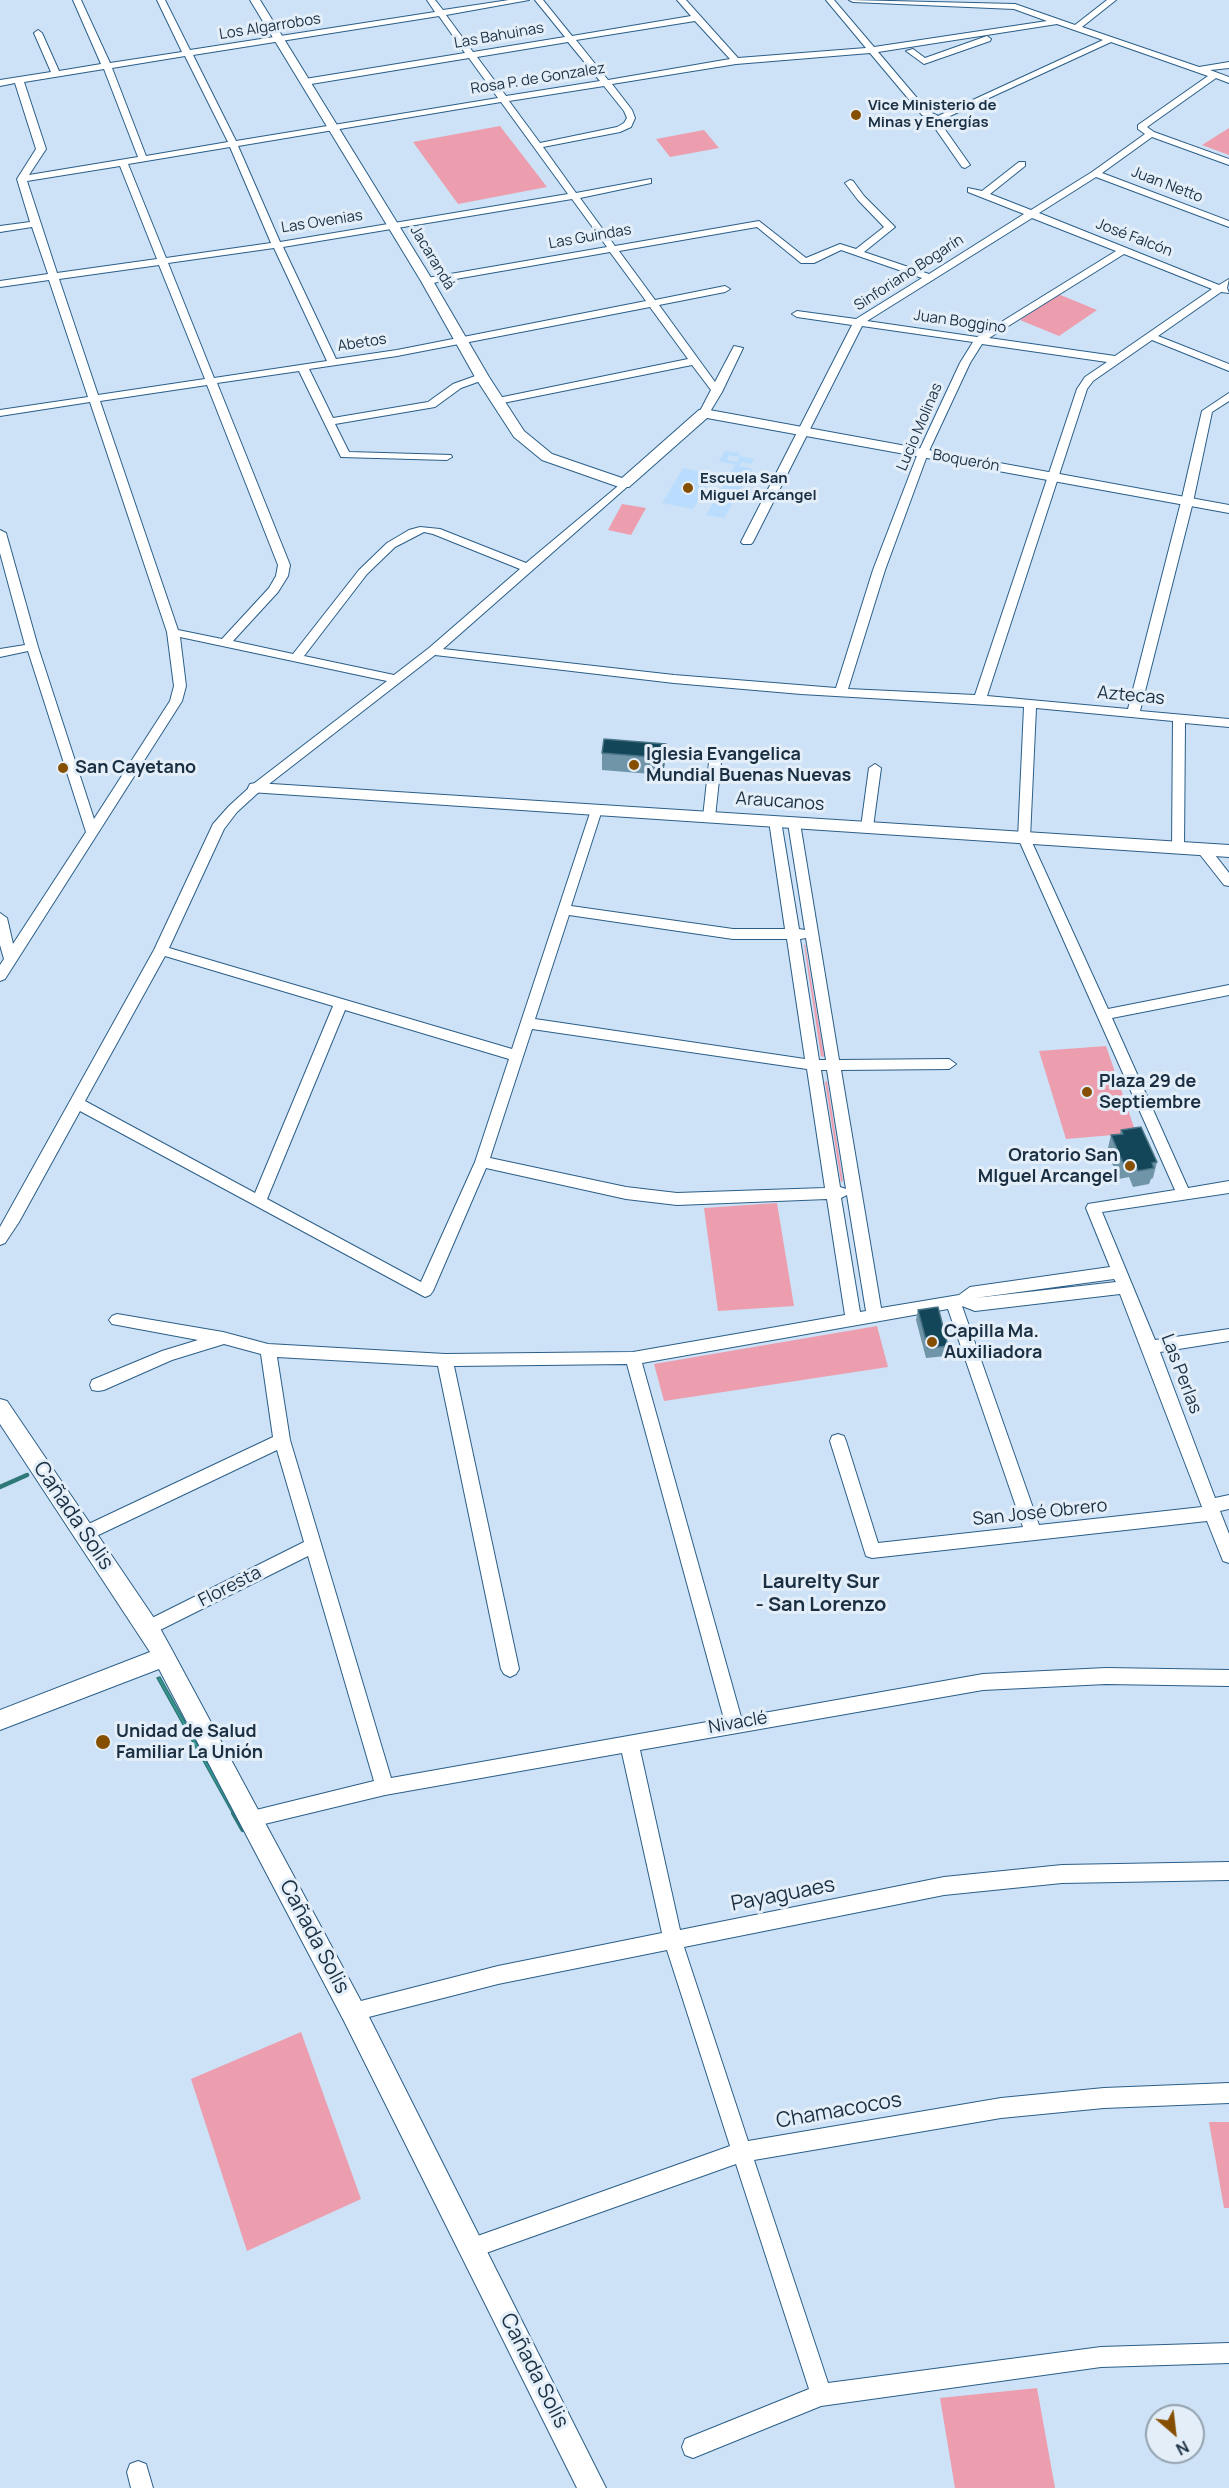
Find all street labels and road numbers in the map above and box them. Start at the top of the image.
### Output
street label: Los Algarrobos [218,10,322,44]
street label: Las Bahuinas [453,19,545,53]
street label: Rosa P. de Gonzalez [469,59,607,99]
street label: Juan Netto [1129,163,1205,207]
street label: Las Ovenias [280,207,364,237]
street label: José Falcón [1093,215,1175,261]
street label: Las Guindas [547,221,633,253]
street label: Jacarandá [406,223,458,293]
street label: Sinforiano Bogarín [851,231,967,315]
street label: Juan Boggino [913,307,1007,337]
street label: Abetos [336,330,388,356]
street label: Lucio Molinas [893,380,947,474]
street label: Boquerón [931,446,1001,476]
street label: Aztecas [1096,682,1166,710]
street label: Araucanos [735,788,825,816]
street label: Las Perlas [1156,1331,1206,1417]
street label: Cañada Solis [28,1457,118,1575]
street label: San José Obrero [972,1495,1108,1531]
street label: Floresta [195,1562,265,1612]
street label: Nivaclé [707,1707,769,1739]
street label: Payaguaes [729,1873,837,1917]
street label: Cañada Solis [273,1876,355,1998]
street label: Chamacocos [774,2088,904,2134]
street label: Cañada Solis [494,2309,574,2433]

